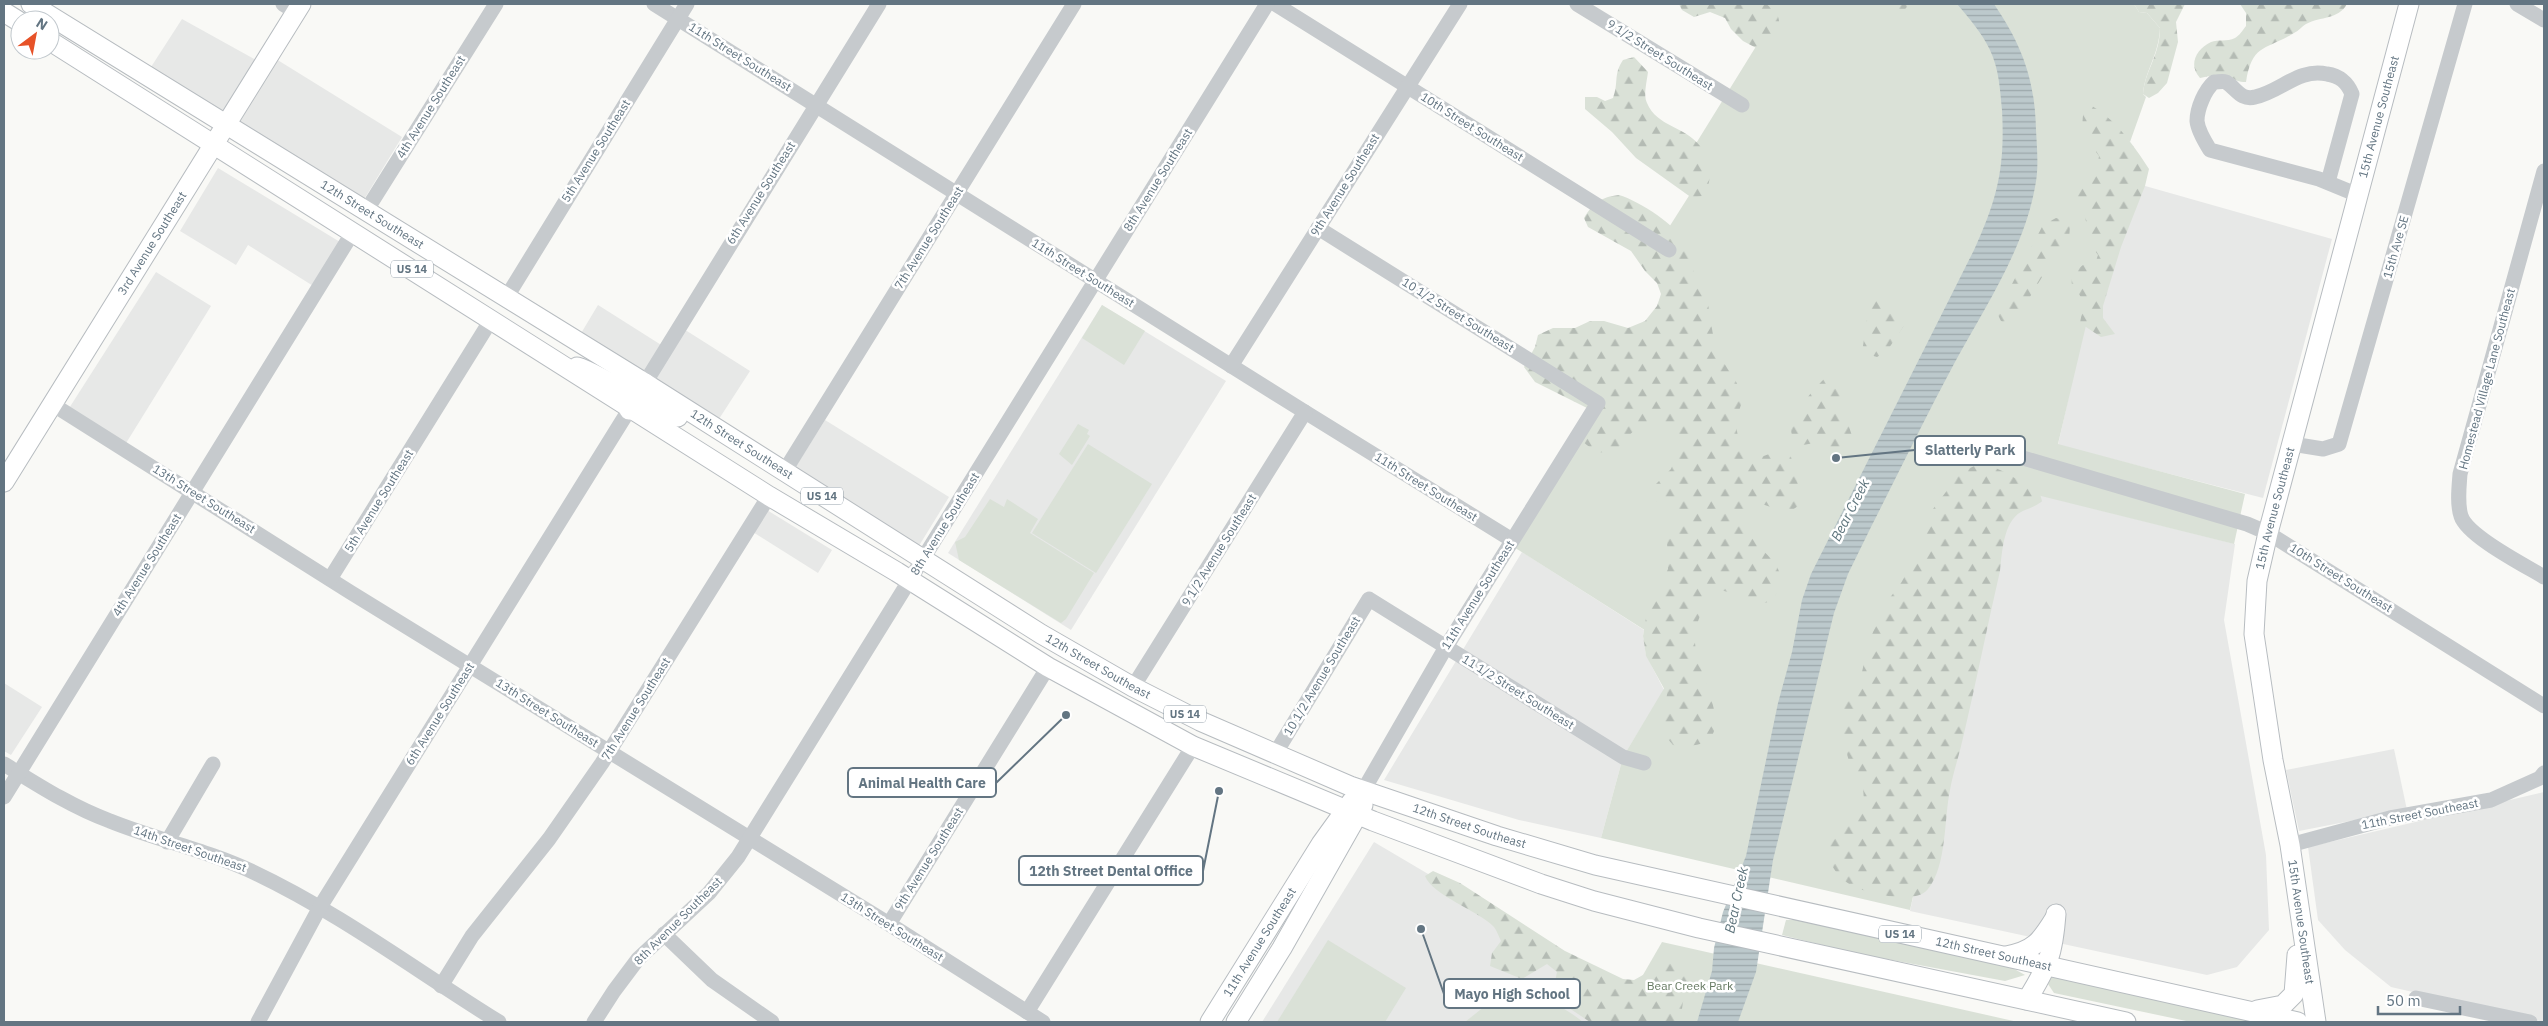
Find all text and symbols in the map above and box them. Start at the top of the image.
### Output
north arrow [10,10,60,60]
text: N [33,14,51,34]
street label: 9 1/2 Street Southeast [1605,16,1716,93]
street label: 11th Street Southeast [686,19,794,94]
street label: 4th Avenue Southeast [393,53,468,161]
street label: 15th Avenue Southeast [2355,54,2402,179]
street label: 10th Street Southeast [1418,89,1526,164]
street label: 5th Avenue Southeast [558,97,633,205]
street label: 8th Avenue Southeast [1120,126,1195,234]
street label: 9th Avenue Southeast [1307,131,1382,239]
street label: 6th Avenue Southeast [723,139,798,247]
street label: 12th Street Southeast [318,177,427,252]
street label: 7th Avenue Southeast [891,184,966,292]
street label: 3rd Avenue Southeast [114,189,190,298]
street label: 15th Ave SE [2379,214,2412,280]
street label: 11th Street Southeast [1029,235,1137,310]
road number: US 14 [391,260,433,278]
street label: 10 1/2 Street Southeast [1399,274,1517,355]
street label: Homestead Village Lane Southeast [2455,287,2518,471]
street label: 12th Street Southeast [688,406,796,482]
callout: Slatterly Park [1915,436,2025,465]
text: Slatterly Park [1925,441,2016,459]
street label: 15th Avenue Southeast [2252,445,2298,571]
street label: 5th Avenue Southeast [341,447,416,555]
street label: 11th Street Southeast [1372,449,1480,524]
street label: 13th Street Southeast [150,461,258,536]
street label: 8th Avenue Southeast [907,470,982,578]
water label: Bear Creek [1827,475,1874,544]
road number: US 14 [801,488,843,504]
street label: 9 1/2 Avenue Southeast [1178,491,1259,609]
street label: 4th Avenue Southeast [109,511,184,619]
street label: 11th Avenue Southeast [1438,537,1517,652]
street label: 10th Street Southeast [2287,540,2395,615]
street label: 10 1/2 Avenue Southeast [1280,613,1363,738]
street label: 12th Street Southeast [1043,630,1153,702]
street label: 11 1/2 Street Southeast [1459,651,1577,732]
street label: 7th Avenue Southeast [598,655,673,763]
street label: 6th Avenue Southeast [402,660,477,768]
street label: 13th Street Southeast [493,675,601,750]
road number: US 14 [1164,706,1206,722]
callout: Animal Health Care [848,768,996,797]
text: Animal Health Care [858,774,986,792]
street label: 11th Street Southeast [2360,795,2480,832]
street label: 12th Street Southeast [1411,800,1528,851]
street label: 9th Avenue Southeast [891,805,966,913]
street label: 14th Street Southeast [132,822,249,875]
callout: 12th Street Dental Office [1019,856,1203,885]
street label: 15th Avenue Southeast [2285,859,2318,985]
text: 12th Street Dental Office [1029,862,1193,880]
water label: Bear Creek [1720,864,1752,935]
street label: 8th Avenue Southeast [630,873,725,968]
street label: 11th Avenue Southeast [1220,885,1299,999]
street label: 13th Street Southeast [838,889,946,964]
road number: US 14 [1879,926,1921,942]
street label: 12th Street Southeast [1934,933,2053,974]
park label: Bear Creek Park [1647,978,1734,993]
callout: Mayo High School [1444,979,1580,1008]
scale bar [2378,984,2460,1016]
text: Mayo High School [1454,985,1570,1003]
text: 50 m [2386,991,2421,1010]

